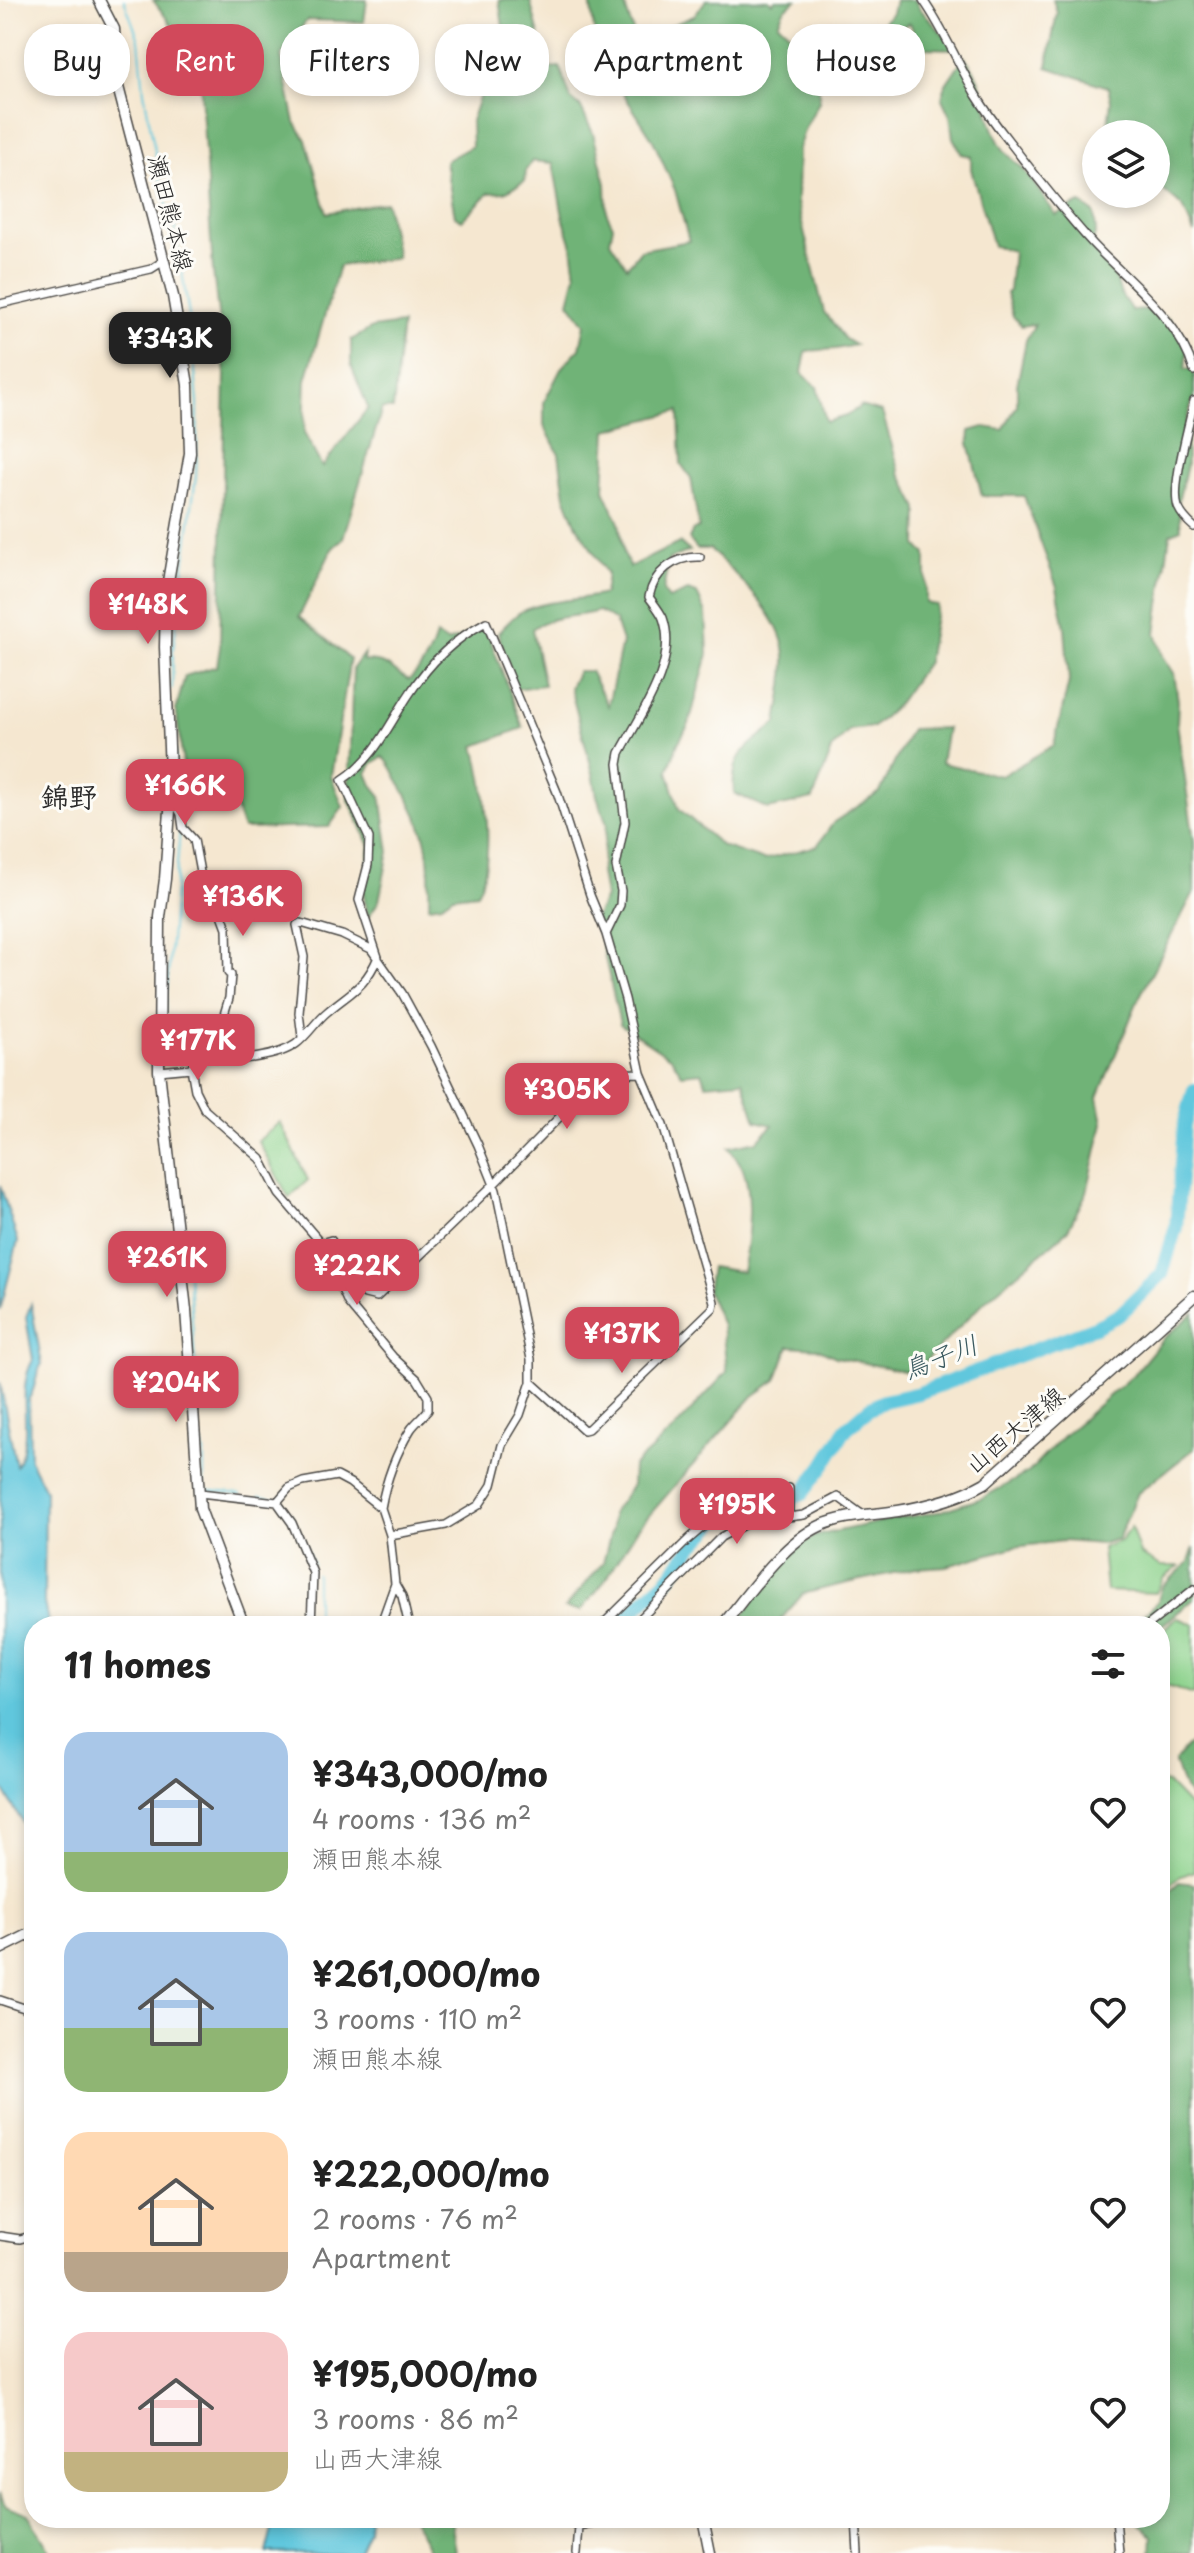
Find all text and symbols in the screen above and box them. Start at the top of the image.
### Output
chip: Buy [24,24,130,96]
chip: Rent [146,24,264,96]
chip: Filters [280,24,419,96]
chip: New [435,24,549,96]
chip: Apartment [565,24,771,96]
chip: House [787,24,925,96]
map controls [1082,120,1170,208]
button: layers [1082,120,1170,208]
street label: 瀬田熊本線 [140,150,204,276]
pin: ¥343K [114,312,226,380]
text: ¥343K [127,318,213,357]
pin: ¥148K [92,578,204,646]
text: ¥148K [108,584,188,623]
pin: ¥166K [129,759,241,827]
text: ¥166K [144,765,226,804]
district label: 錦野 [41,774,97,817]
pin: ¥136K [187,870,299,938]
text: ¥136K [202,876,284,915]
pin: ¥177K [142,1014,254,1082]
text: ¥177K [160,1020,236,1059]
pin: ¥305K [511,1063,623,1131]
text: ¥305K [523,1069,611,1108]
pin: ¥261K [111,1231,223,1299]
text: ¥261K [126,1237,208,1276]
pin: ¥222K [301,1239,413,1307]
text: ¥222K [313,1245,401,1284]
pin: ¥137K [566,1307,678,1375]
text: ¥137K [583,1313,661,1352]
water label: 鳥子川 [897,1324,983,1388]
pin: ¥204K [120,1356,232,1424]
text: ¥204K [131,1362,221,1401]
street label: 山西大津線 [956,1377,1072,1481]
pin: ¥195K [681,1478,793,1546]
text: ¥195K [698,1484,776,1523]
text: 11 homes [64,1638,211,1690]
icon: filters [1086,1642,1130,1686]
text: ¥343,000/mo [312,1747,548,1799]
icon: home [128,1764,224,1860]
icon: heart [1086,1790,1130,1834]
text: 4 rooms · 136 m² [312,1799,532,1838]
text: 瀬田熊本線 [312,1838,442,1877]
text: ¥261,000/mo [312,1947,540,1999]
icon: home [128,1964,224,2060]
icon: heart [1086,1990,1130,2034]
text: 3 rooms · 110 m² [312,1999,522,2038]
text: 瀬田熊本線 [312,2038,442,2077]
text: ¥222,000/mo [312,2147,550,2199]
icon: home [128,2164,224,2260]
icon: heart [1086,2190,1130,2234]
text: 2 rooms · 76 m² [312,2199,518,2238]
text: Apartment [312,2238,451,2277]
text: ¥195,000/mo [312,2347,537,2399]
icon: home [128,2364,224,2460]
icon: heart [1086,2390,1130,2434]
text: 3 rooms · 86 m² [312,2399,519,2438]
text: 山西大津線 [312,2438,442,2477]

